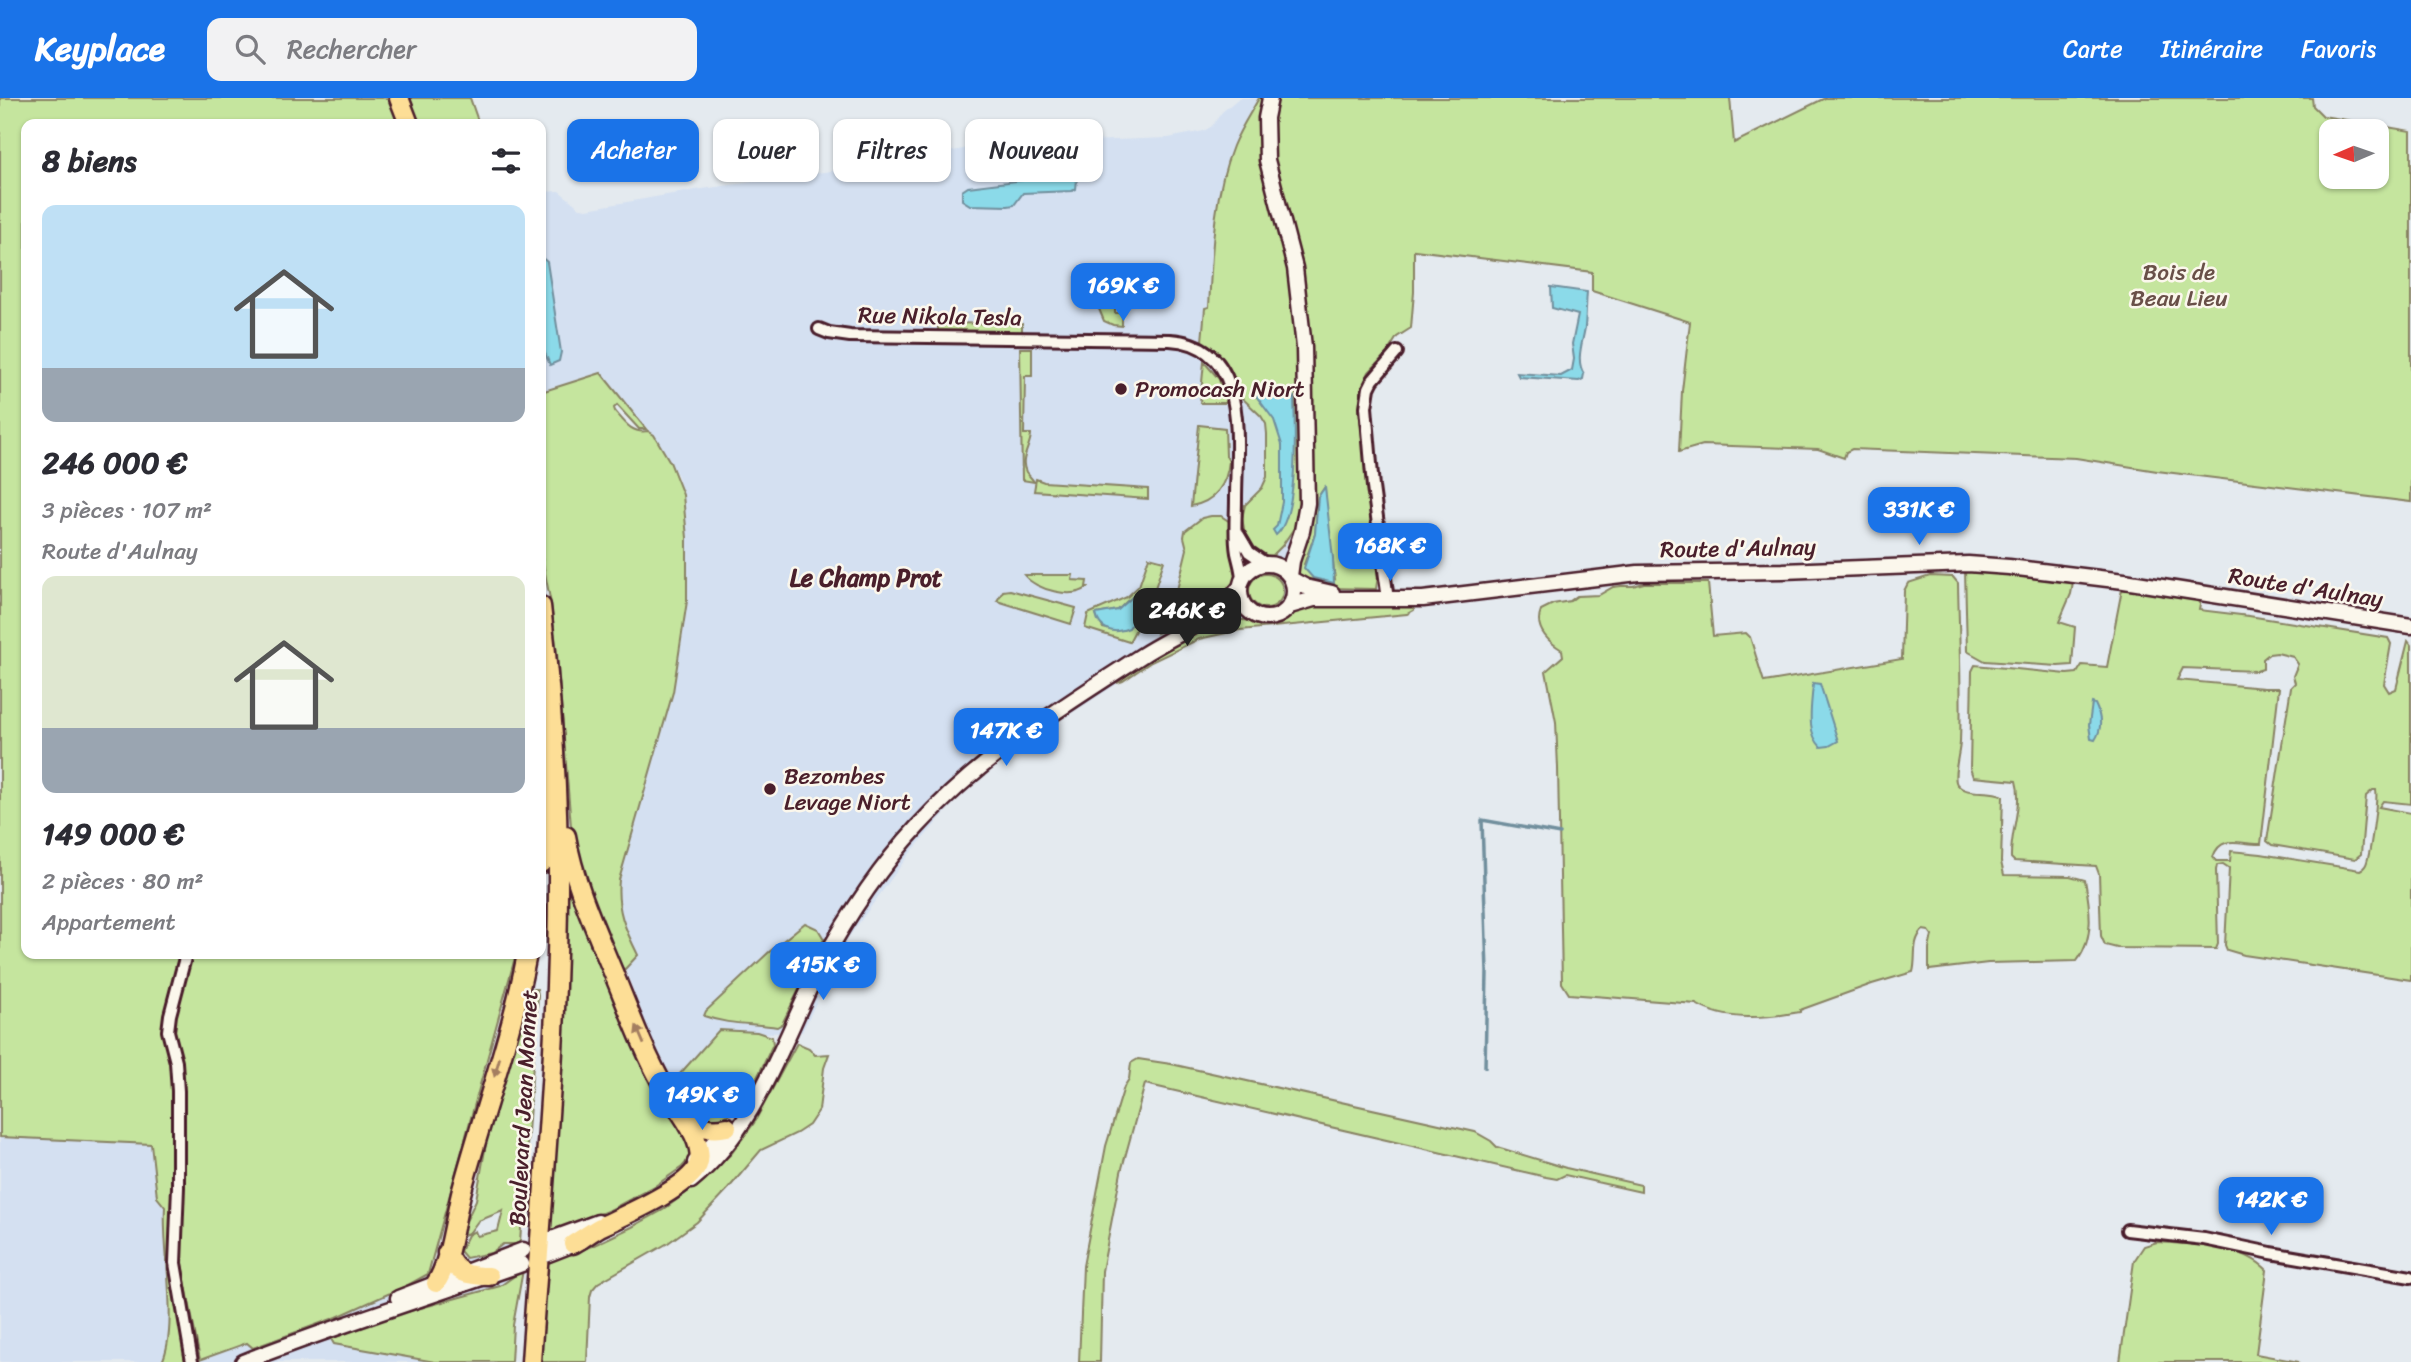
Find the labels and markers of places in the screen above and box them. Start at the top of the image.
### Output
pin: 169K € [1066,264,1180,323]
place label: Promocash Niort [1135,369,1305,410]
marker: Promocash Niort [1113,381,1129,397]
pin: 331K € [1862,488,1976,547]
pin: 168K € [1333,524,1447,583]
pin: 246K € [1130,588,1244,648]
pin: 147K € [949,708,1063,768]
place label: Bezombes Levage Niort [784,756,911,823]
marker: Bezombes Levage Niort [762,781,778,797]
pin: 415K € [766,942,880,1002]
pin: 149K € [645,1072,759,1132]
pin: 142K € [2214,1178,2328,1237]

